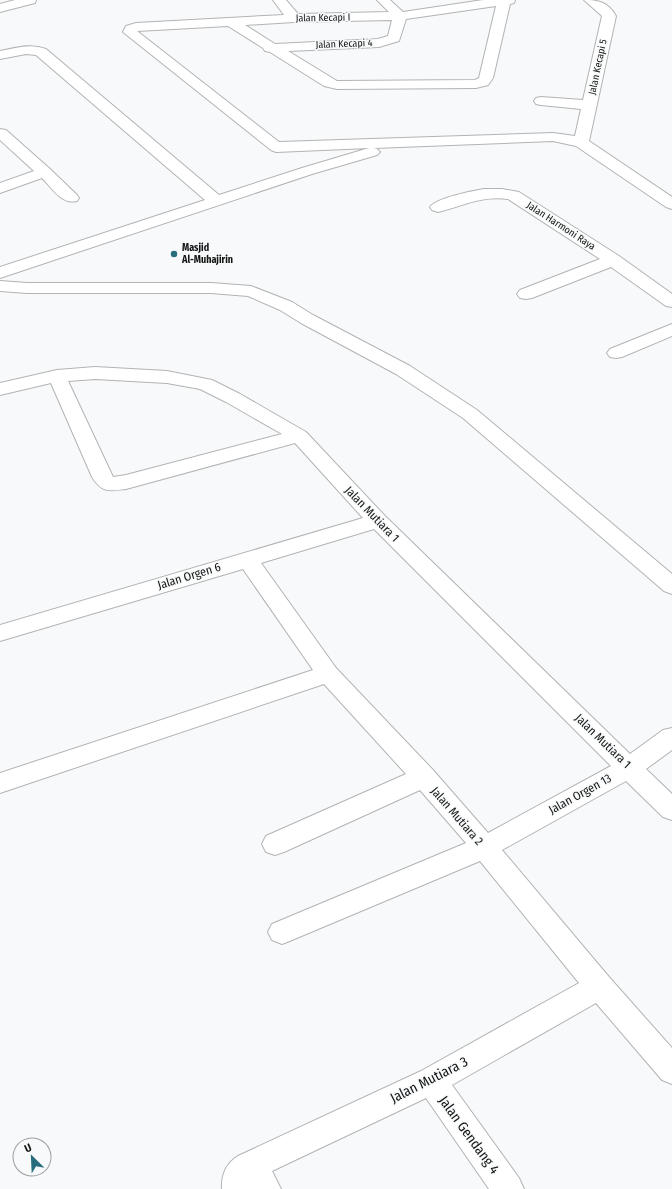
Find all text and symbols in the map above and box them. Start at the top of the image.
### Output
street label: Jalan Kecapi I [296,12,350,24]
street label: Jalan Kecapi 4 [315,37,373,51]
street label: Jalan Kecapi 5 [586,38,610,96]
street label: Jalan Harmoni Raya [524,199,598,253]
place label: Masjid Al-Muhajirin [181,242,233,266]
marker: Masjid Al-Muhajirin [169,249,179,259]
street label: Jalan Mutiara 1 [342,483,402,545]
street label: Jalan Orgen 6 [156,560,222,592]
street label: Jalan Mutiara 1 [572,711,634,771]
street label: Jalan Orgen 13 [546,771,614,817]
street label: Jalan Mutiara 2 [428,784,486,848]
street label: Jalan Mutiara 3 [387,1053,471,1107]
street label: Jalan Gendang 4 [435,1093,503,1178]
north arrow [12,1137,52,1177]
text: U [23,1141,34,1156]

